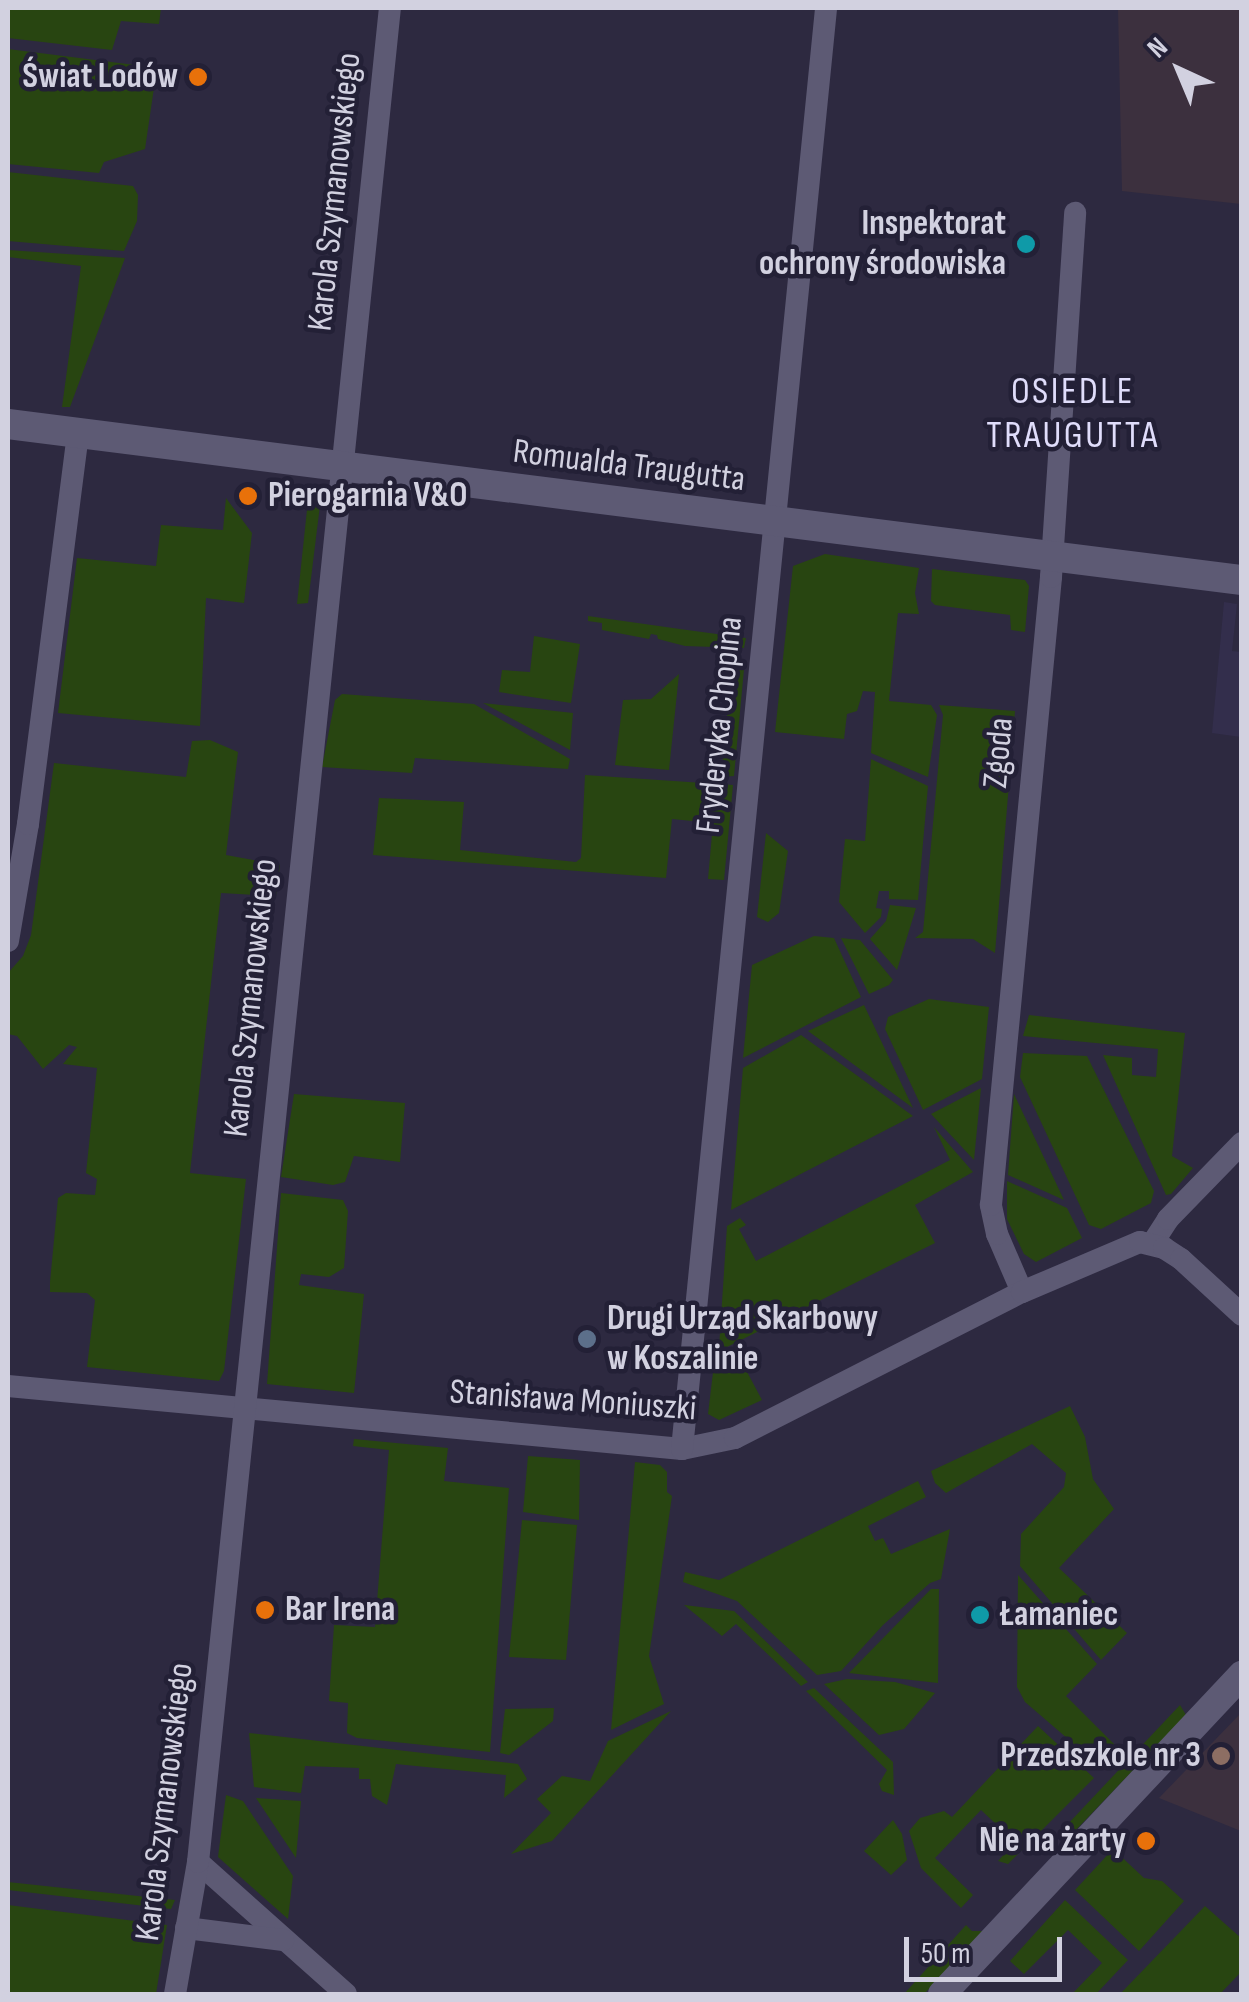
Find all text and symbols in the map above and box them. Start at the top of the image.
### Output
north arrow [1129,20,1229,120]
text: N [1141,31,1175,65]
street label: Karola Szymanowskiego [299,51,371,333]
place label: Świat Lodów [22,56,178,98]
marker: Świat Lodów [187,66,209,88]
place label: Inspektorat ochrony środowiska [759,203,1006,285]
marker: Inspektorat ochrony środowiska [1015,233,1037,255]
district label: OSIEDLE TRAUGUTTA [986,369,1160,458]
street label: Romualda Traugutta [511,431,747,501]
place label: Pierogarnia V&O [268,475,467,517]
marker: Pierogarnia V&O [237,485,259,507]
street label: Fryderyka Chopina [688,615,752,835]
street label: Zgoda [975,716,1023,790]
street label: Karola Szymanowskiego [215,857,287,1139]
place label: Drugi Urząd Skarbowy w Koszalinie [607,1298,878,1380]
marker: Drugi Urząd Skarbowy w Koszalinie [576,1328,598,1350]
street label: Stanisława Moniuszki [448,1371,698,1431]
place label: Bar Irena [285,1589,395,1631]
place label: Łamaniec [1000,1594,1118,1636]
marker: Bar Irena [254,1599,276,1621]
marker: Łamaniec [969,1604,991,1626]
street label: Karola Szymanowskiego [127,1661,203,1943]
place label: Przedszkole nr 3 [1000,1735,1201,1777]
marker: Przedszkole nr 3 [1210,1745,1232,1767]
place label: Nie na żarty [979,1820,1126,1862]
marker: Nie na żarty [1135,1830,1157,1852]
scale bar [909,1917,1066,1979]
text: 50 m [921,1936,970,1972]

